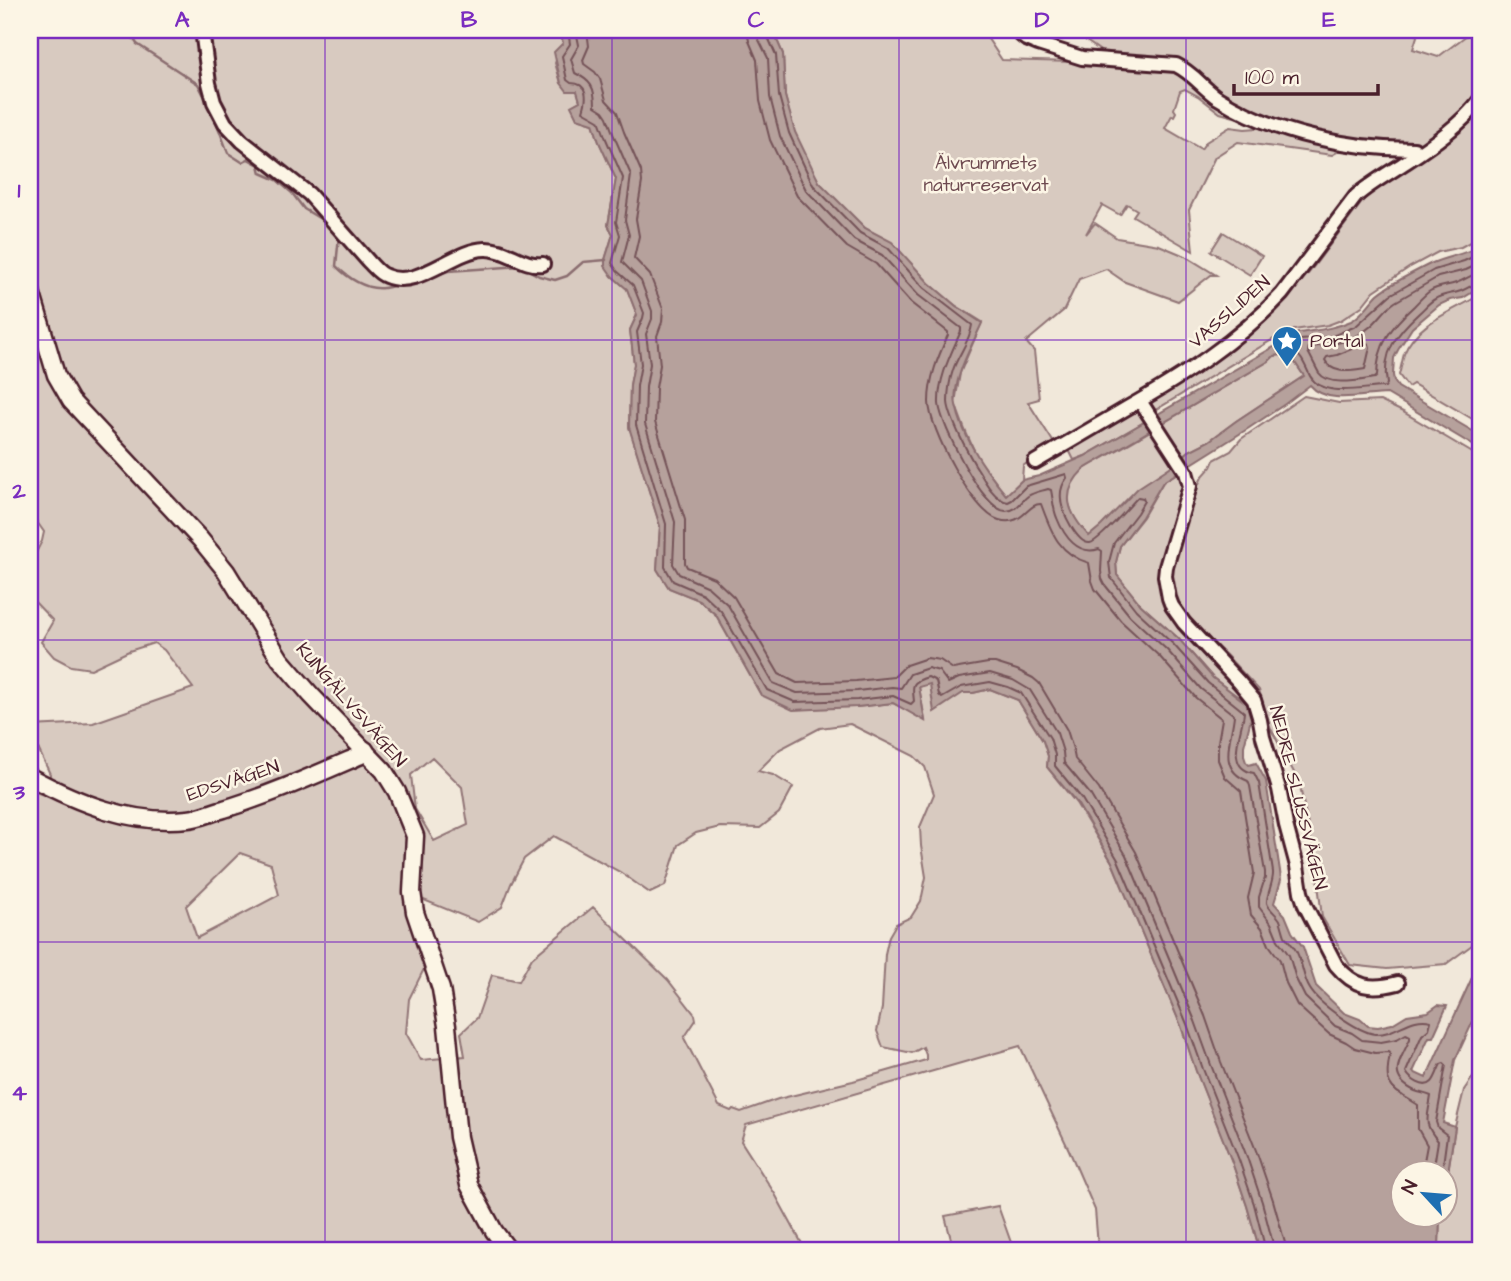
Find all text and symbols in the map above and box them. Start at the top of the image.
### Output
text: A [175,4,190,36]
text: B [461,4,478,36]
text: C [748,4,765,36]
text: D [1035,4,1050,36]
text: E [1322,4,1336,36]
scale bar [1234,52,1378,96]
text: 100 m [1245,63,1300,92]
park label: Älvrummets naturreservat [923,150,1049,199]
text: 1 [18,174,21,206]
street label: VASSLIDEN [1183,269,1277,355]
place icon: Portal [1270,324,1304,368]
place label: Portal [1310,328,1364,355]
text: 2 [11,475,26,507]
street label: KUNGÄLVSVÄGEN [289,637,413,773]
street label: NEDRE SLUSSVÄGEN [1262,703,1334,893]
street label: EDSVÄGEN [183,753,283,809]
text: 3 [12,776,25,808]
text: 4 [11,1077,27,1109]
north arrow [1388,1158,1458,1228]
text: N [1395,1176,1425,1198]

